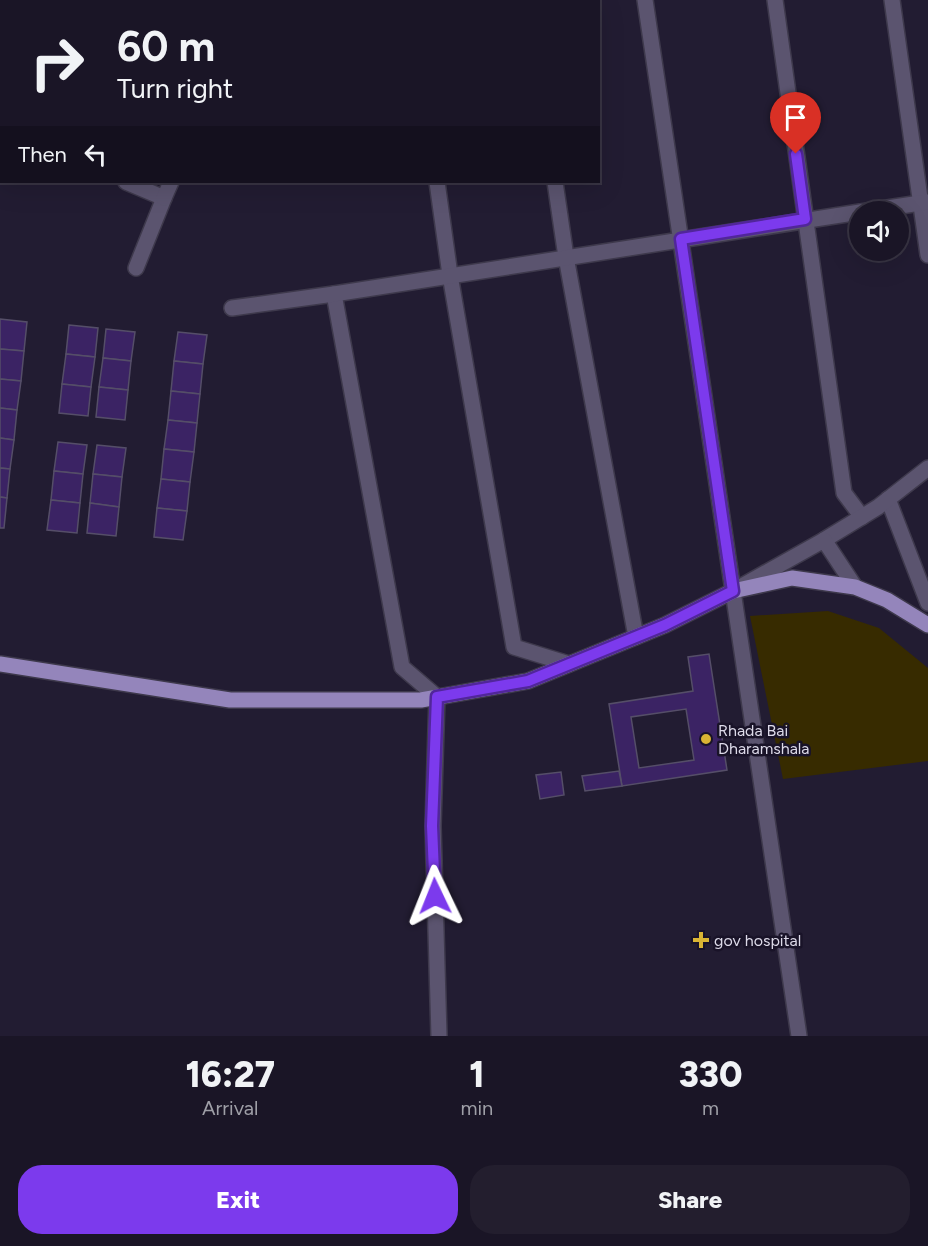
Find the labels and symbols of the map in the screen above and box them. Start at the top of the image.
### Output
pin [770,92,821,154]
place label: Rhada Bai Dharamshala [718,721,810,758]
marker: Rhada Bai Dharamshala [699,732,713,746]
position arrow [403,864,467,928]
marker: gov hospital [692,931,710,949]
place label: gov hospital [714,931,801,950]

